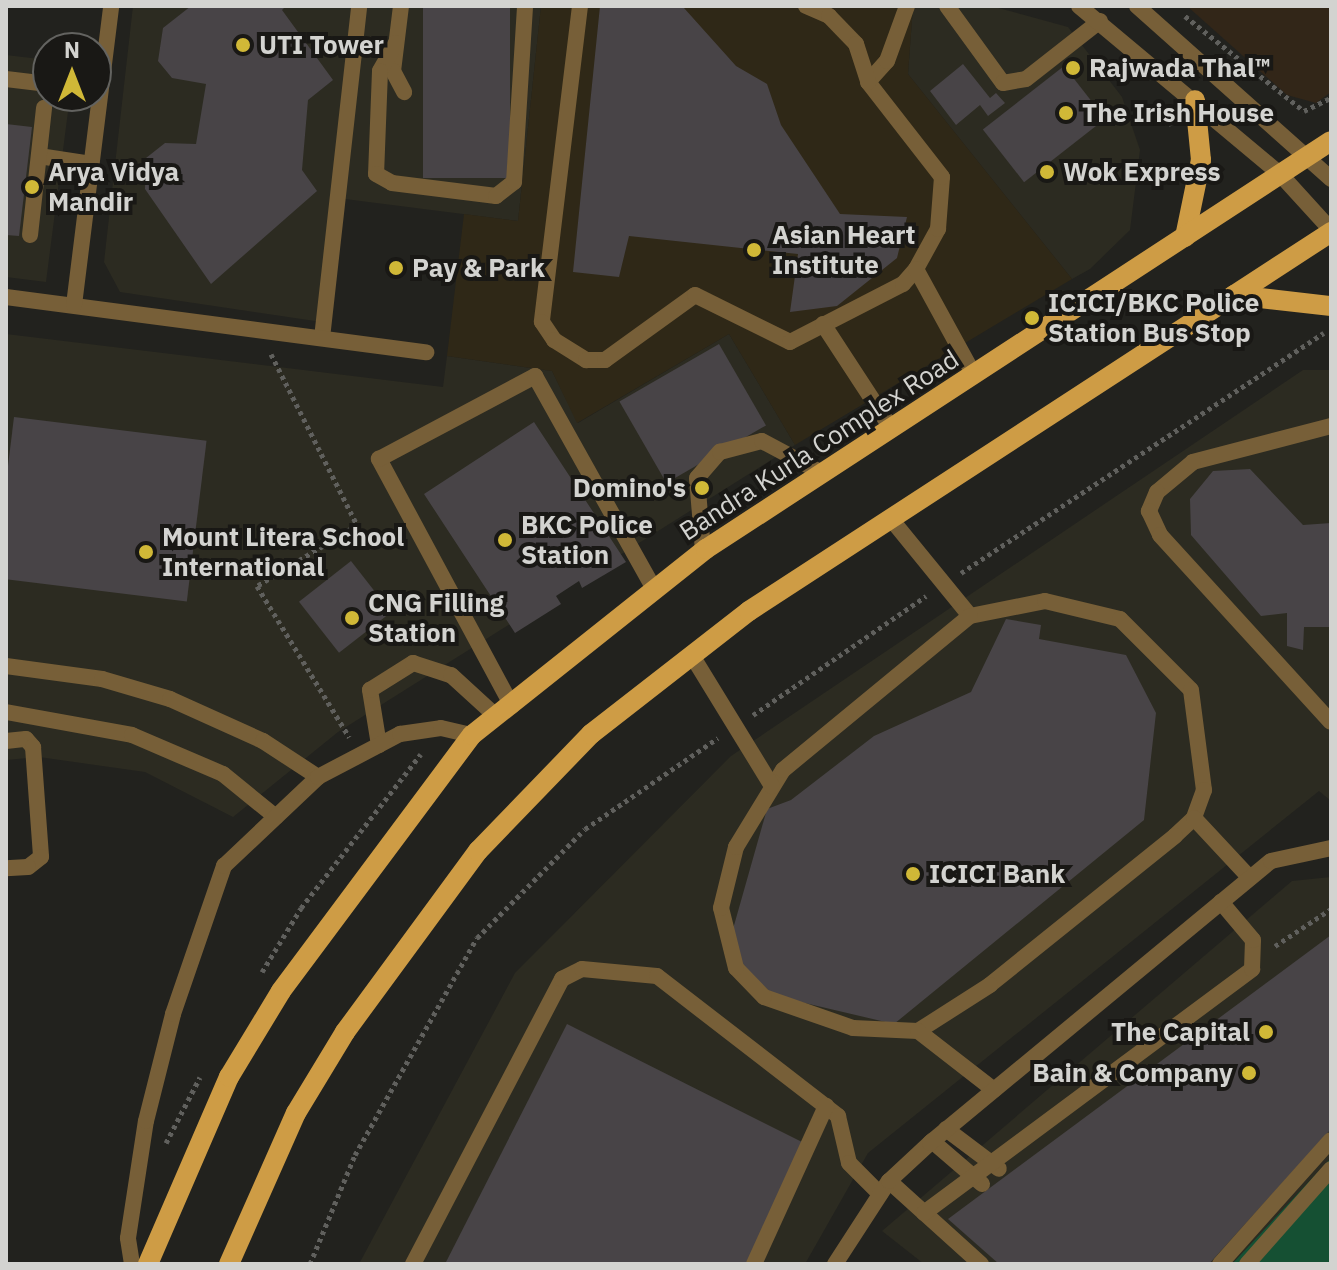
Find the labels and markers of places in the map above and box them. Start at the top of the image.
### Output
place label: UTI Tower [259,29,384,61]
marker: UTI Tower [234,36,252,54]
place label: Rajwada Thal™ [1089,52,1271,84]
marker: Rajwada Thal™ [1064,59,1082,77]
place label: The Irish House [1082,97,1274,129]
marker: The Irish House [1057,104,1075,122]
place label: Arya Vidya Mandir [48,156,179,218]
place label: Wok Express [1063,156,1221,188]
marker: Wok Express [1038,163,1056,181]
marker: Arya Vidya Mandir [23,178,41,196]
place label: Asian Heart Institute [772,219,916,280]
marker: Asian Heart Institute [743,239,765,261]
place label: Pay & Park [412,252,545,284]
marker: Pay & Park [387,259,405,277]
place label: ICICI/BKC Police Station Bus Stop [1048,287,1259,348]
marker: ICICI/BKC Police Station Bus Stop [1023,309,1041,327]
place label: Domino's [573,472,686,504]
marker: Domino's [693,479,711,497]
place label: BKC Police Station [521,509,653,570]
place label: Mount Litera School International [162,521,404,582]
marker: BKC Police Station [496,531,514,549]
marker: Mount Litera School International [137,543,155,561]
place label: CNG Filling Station [368,587,504,648]
marker: CNG Filling Station [343,609,361,627]
place label: ICICI Bank [929,858,1065,890]
marker: ICICI Bank [904,865,922,883]
place label: The Capital [1111,1016,1250,1048]
marker: The Capital [1257,1023,1275,1041]
place label: Bain & Company [1032,1057,1233,1089]
marker: Bain & Company [1240,1064,1258,1082]

